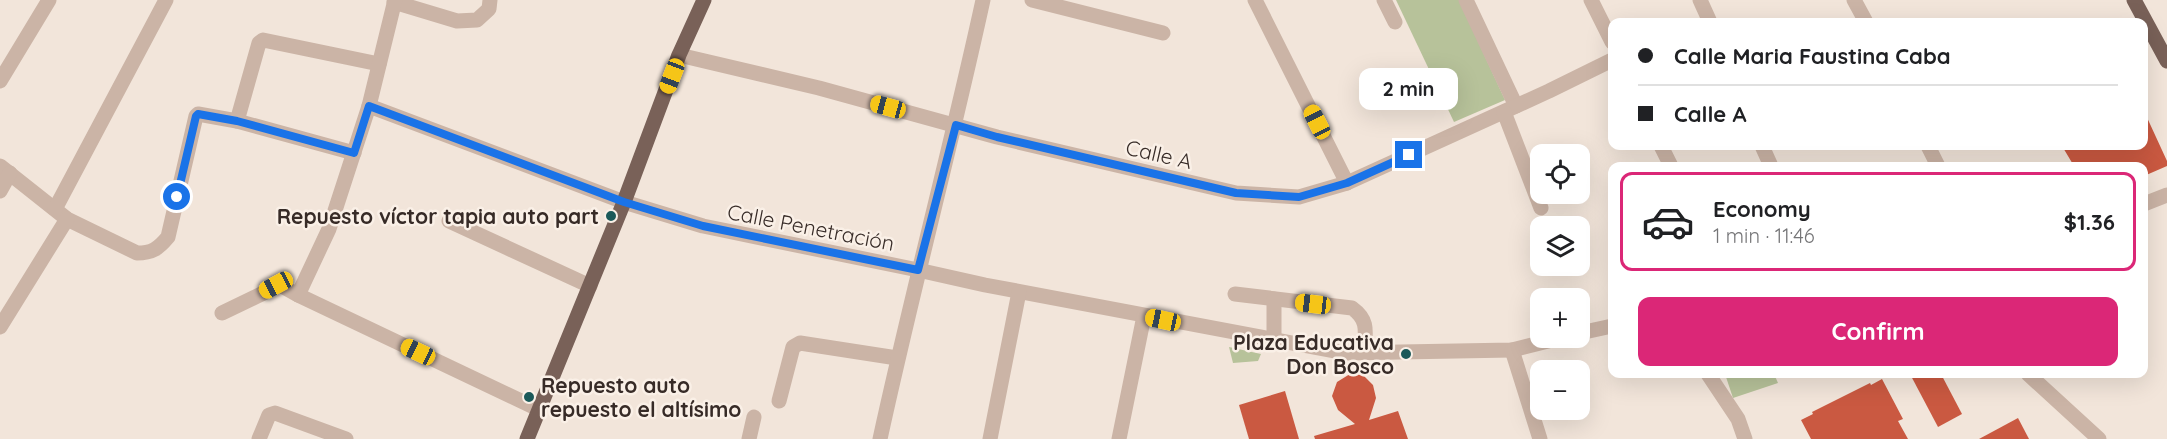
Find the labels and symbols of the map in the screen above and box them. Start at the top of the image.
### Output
car [657,56,687,96]
callout: 2 min [1360,68,1458,110]
car [868,94,908,120]
car [1301,102,1333,142]
street label: Calle A [1123,134,1195,174]
route end [1395,141,1422,168]
route start [163,183,190,210]
street label: Calle Penetración [725,198,897,256]
place label: Repuesto víctor tapia auto part [277,203,599,229]
marker: Repuesto víctor tapia auto part [604,209,618,223]
car [256,269,296,301]
car [1294,293,1332,315]
car [1144,307,1182,333]
place label: Plaza Educativa Don Bosco [1233,329,1394,379]
car [398,336,438,368]
marker: Plaza Educativa Don Bosco [1399,347,1413,361]
place label: Repuesto auto repuesto el altísimo [541,372,741,422]
marker: Repuesto auto repuesto el altísimo [522,390,536,404]

